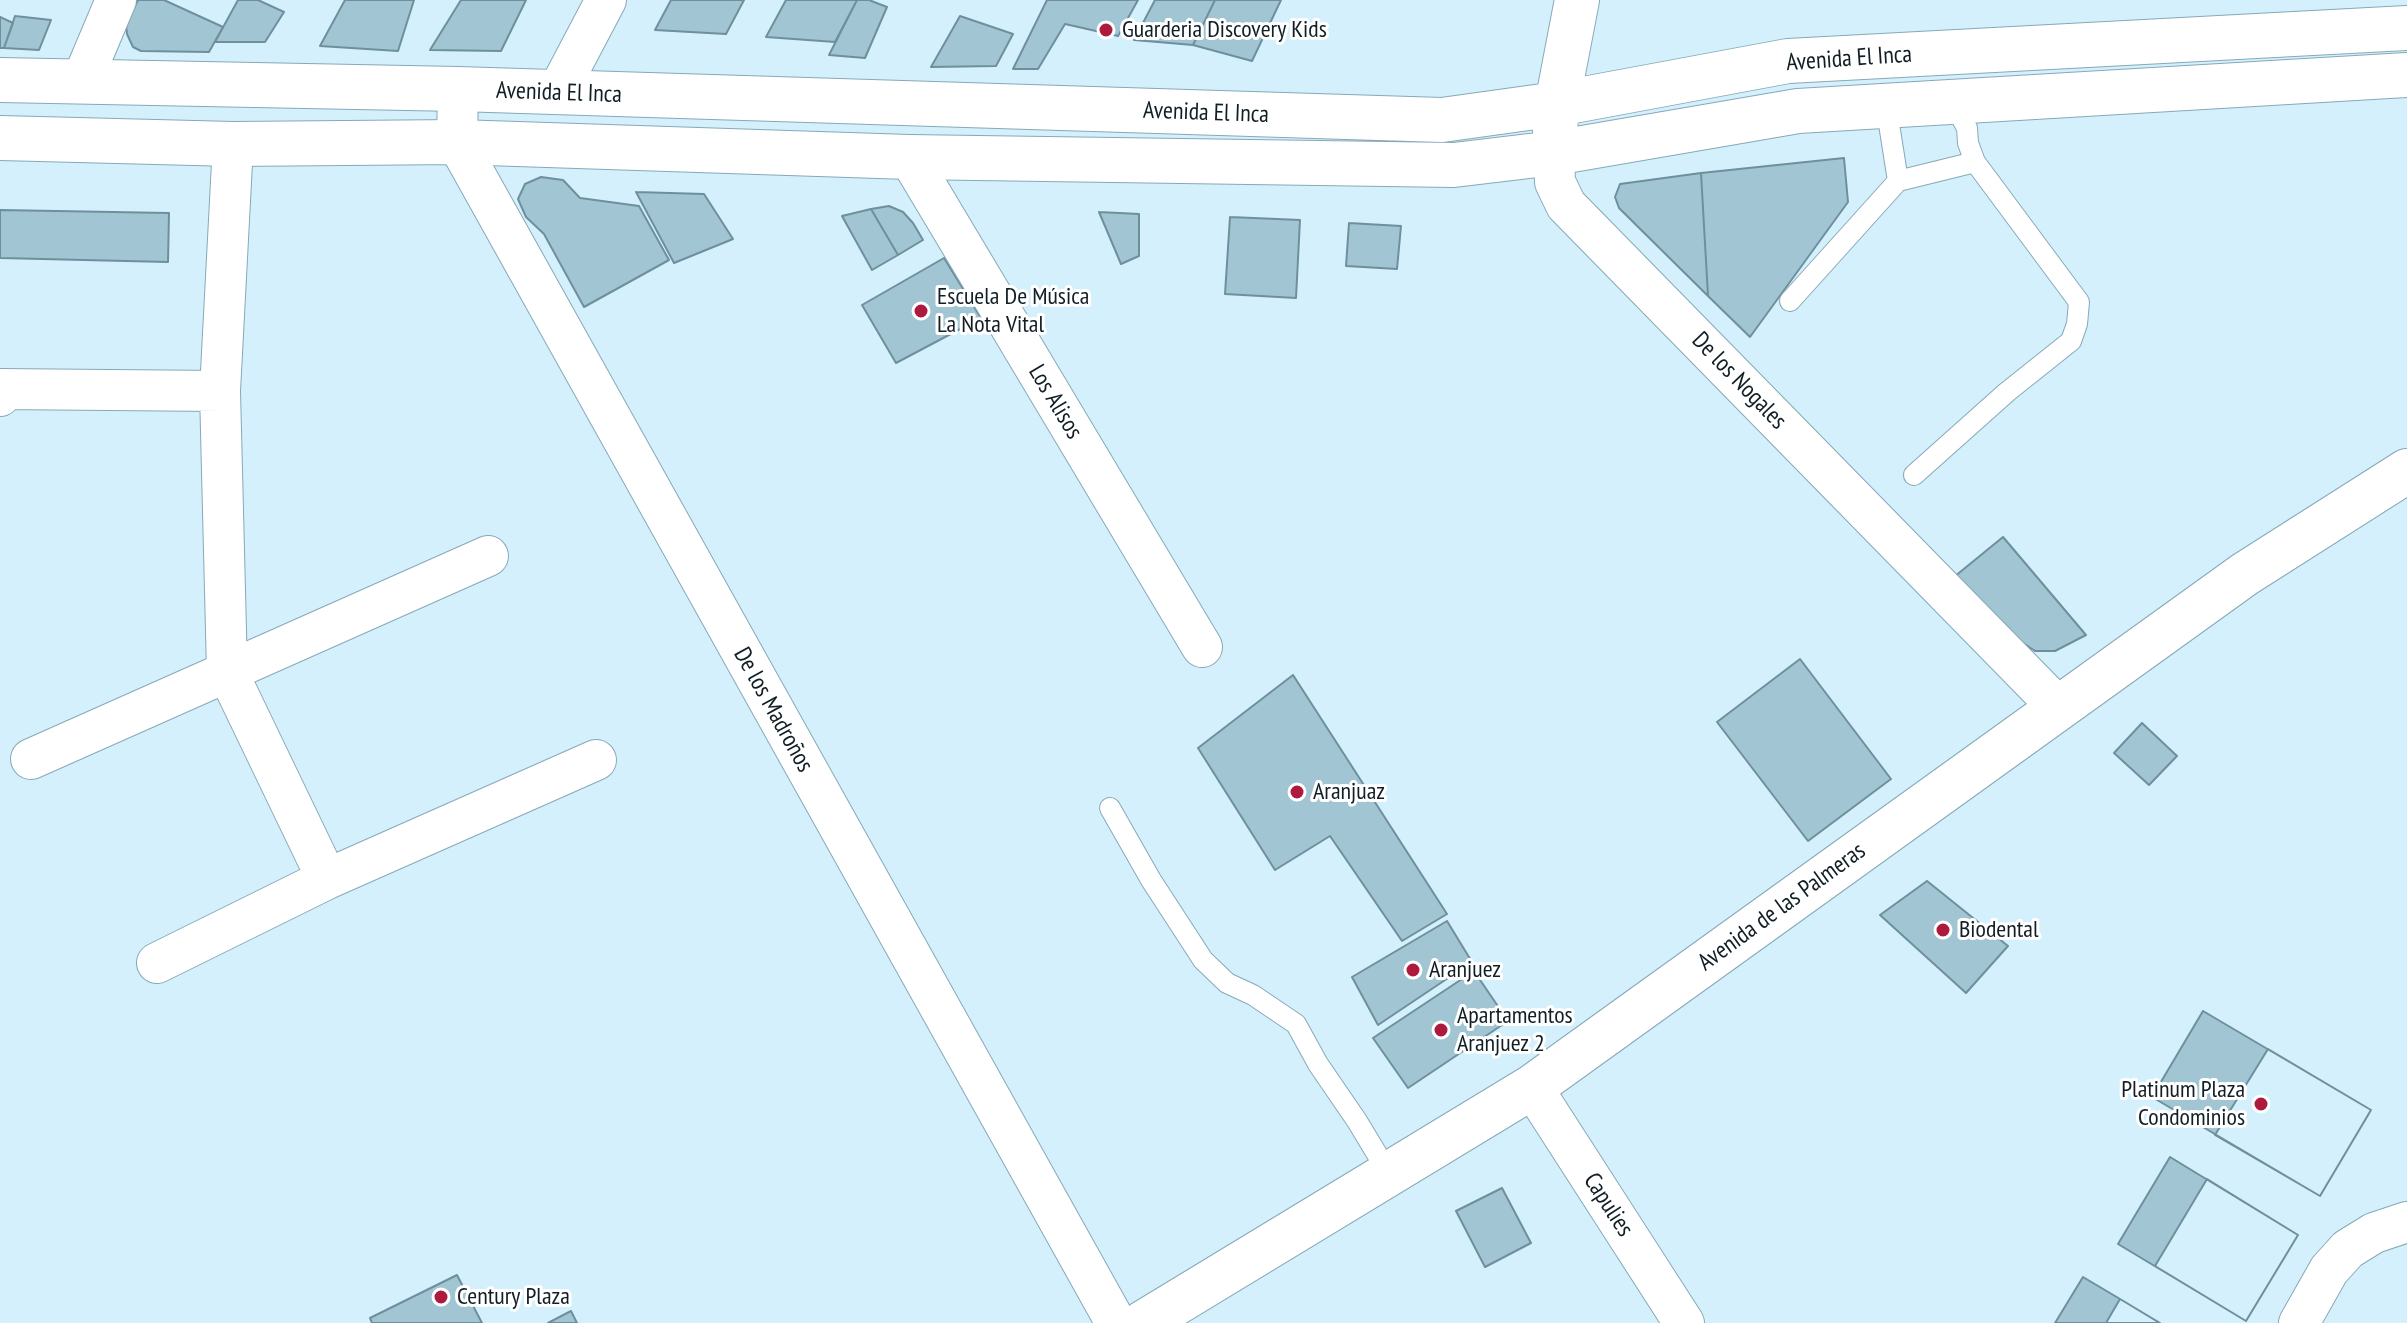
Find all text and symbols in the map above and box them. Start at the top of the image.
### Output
place label: Guarderia Discovery Kids [1122,16,1327,44]
marker: Guarderia Discovery Kids [1097,21,1115,39]
street label: Avenida El Inca [1785,40,1913,78]
street label: Avenida El Inca [496,76,622,110]
street label: Avenida El Inca [1143,96,1269,130]
place label: Escuela De Música La Nota Vital [937,283,1089,339]
marker: Escuela De Música La Nota Vital [912,302,930,320]
street label: De los Nogales [1686,327,1792,435]
street label: Los Alisos [1022,360,1088,444]
street label: De los Madroños [727,643,819,777]
place label: Aranjuaz [1313,778,1385,806]
marker: Aranjuaz [1288,783,1306,801]
street label: Avenida de las Palmeras [1693,837,1871,977]
place label: Biodental [1959,916,2039,944]
marker: Biodental [1934,921,1952,939]
place label: Aranjuez [1429,956,1501,984]
marker: Aranjuez [1404,961,1422,979]
place label: Apartamentos Aranjuez 2 [1457,1002,1573,1058]
marker: Apartamentos Aranjuez 2 [1432,1021,1450,1039]
place label: Platinum Plaza Condominios [2121,1076,2245,1132]
marker: Platinum Plaza Condominios [2252,1095,2270,1113]
street label: Capulies [1577,1168,1639,1242]
place label: Century Plaza [457,1283,570,1311]
marker: Century Plaza [432,1288,450,1306]

